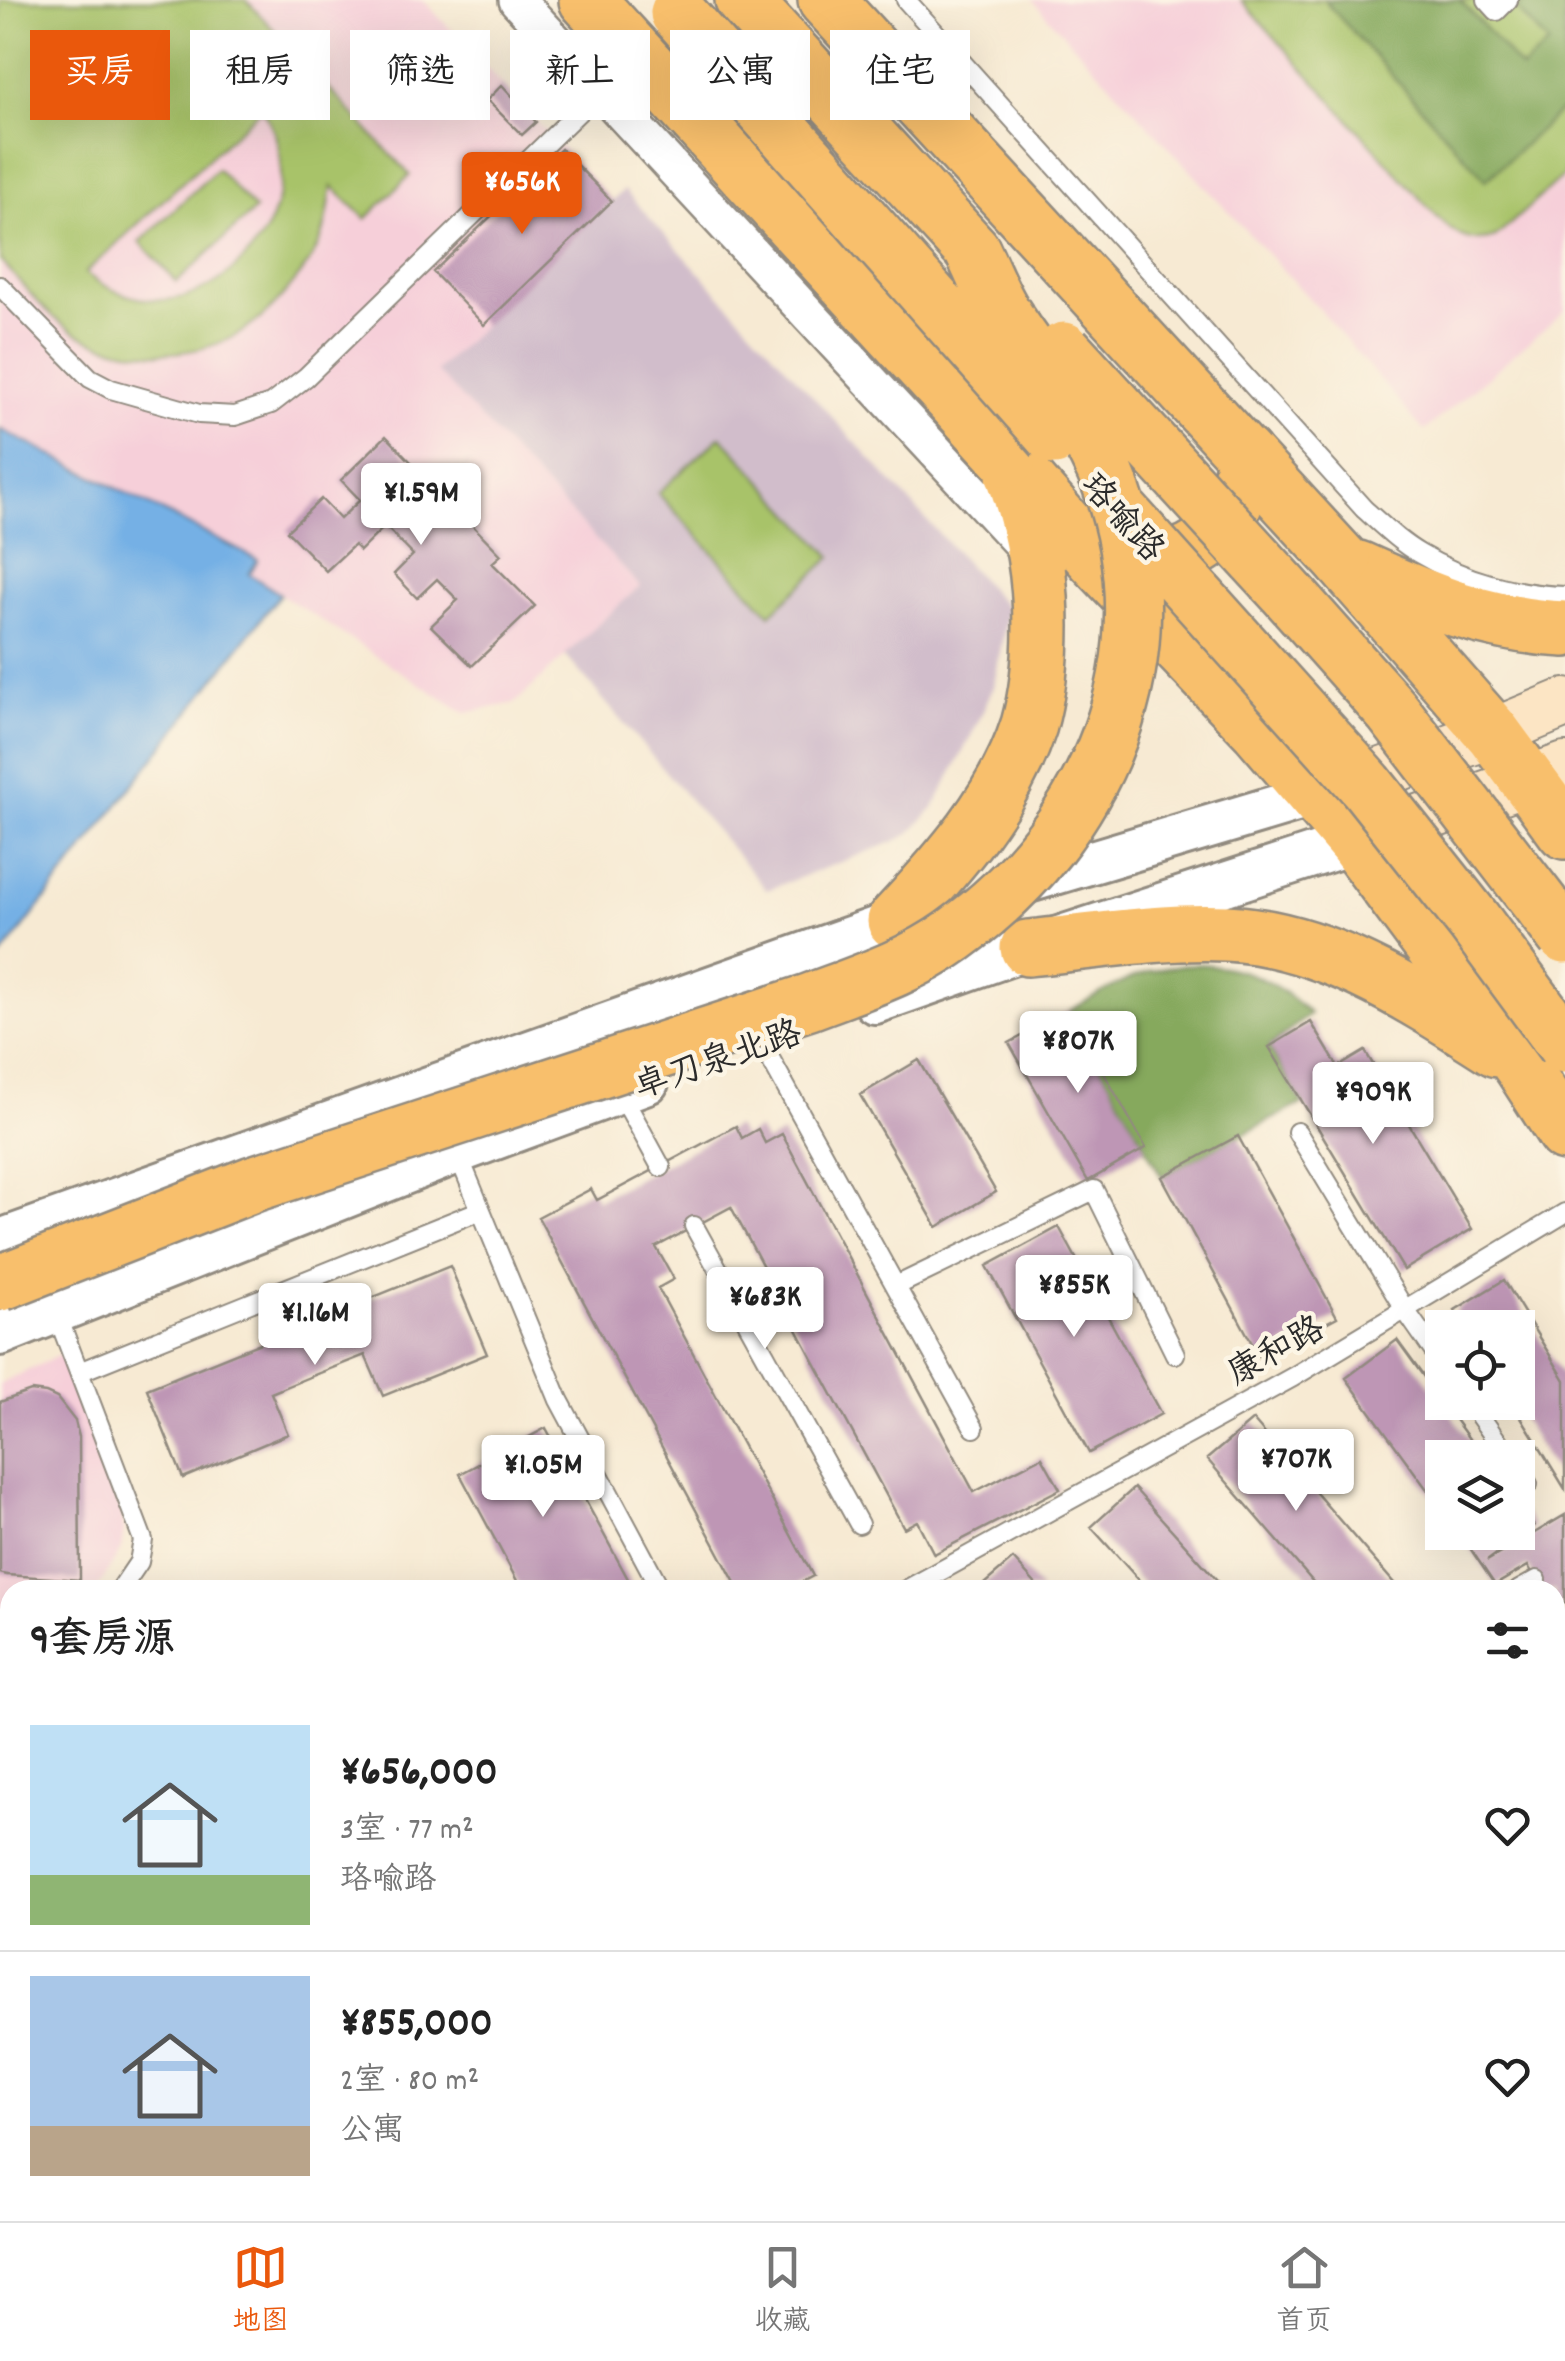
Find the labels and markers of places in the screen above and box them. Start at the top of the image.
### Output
pin: ¥656K [452,152,592,237]
pin: ¥1.59M [340,463,502,548]
pin: ¥807K [1008,1011,1148,1096]
pin: ¥909K [1303,1062,1443,1147]
pin: ¥855K [1004,1255,1144,1340]
pin: ¥683K [695,1267,835,1352]
pin: ¥1.16M [234,1283,396,1368]
pin: ¥707K [1226,1429,1366,1514]
pin: ¥1.05M [462,1435,624,1520]

